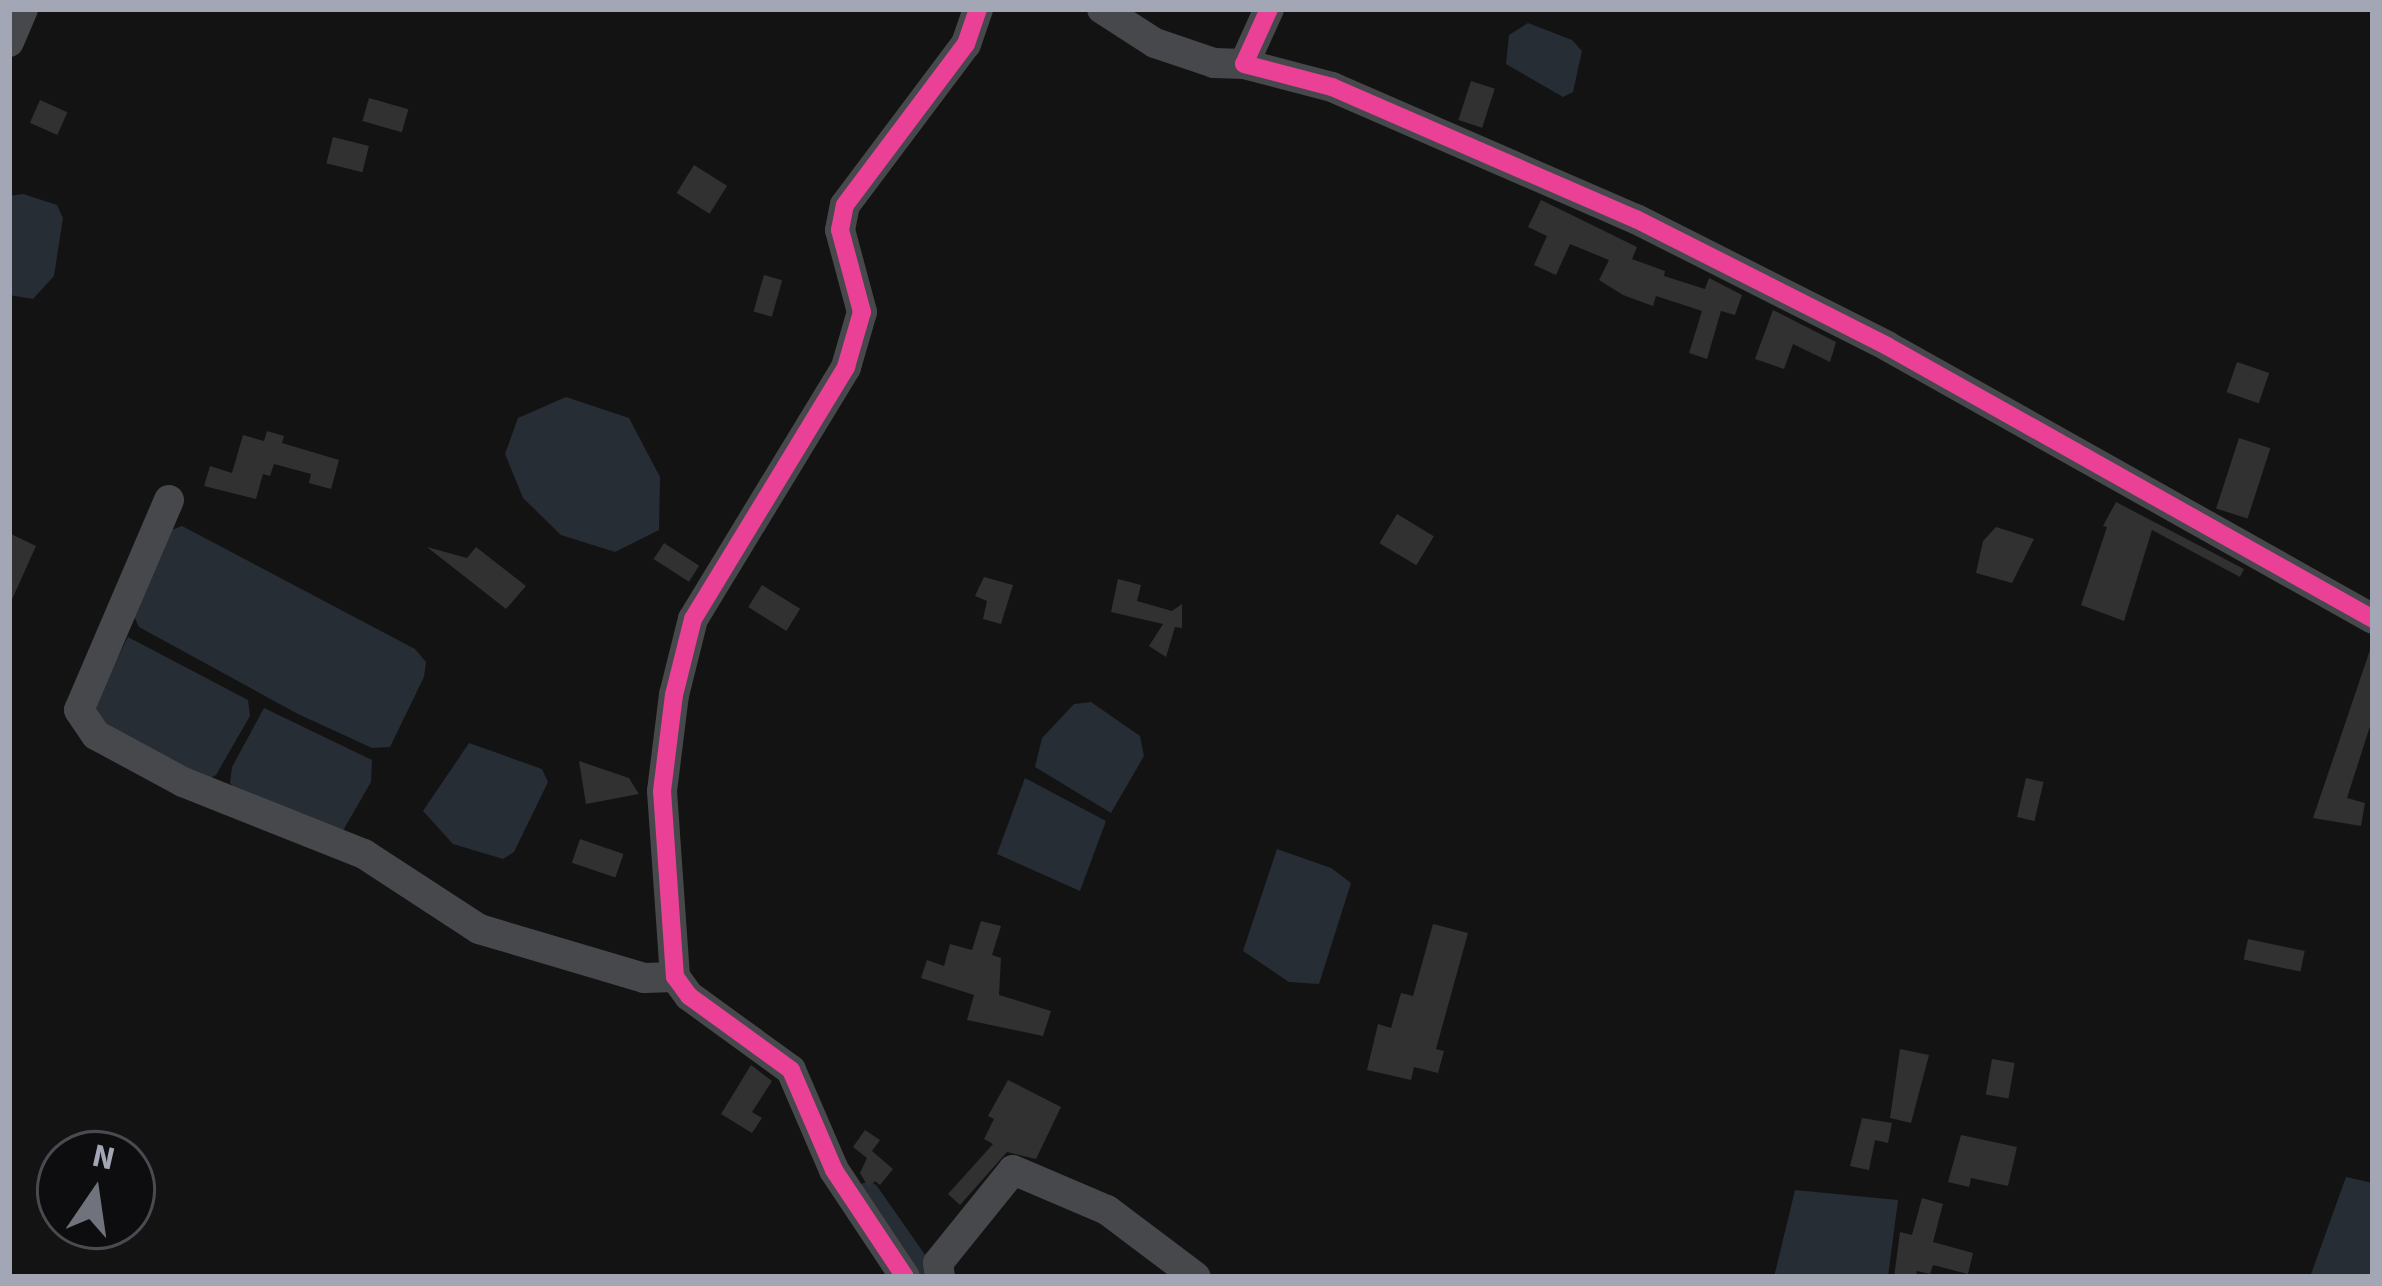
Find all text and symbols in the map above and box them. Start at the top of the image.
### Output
north arrow [36,1130,156,1250]
text: N [88,1132,120,1183]

